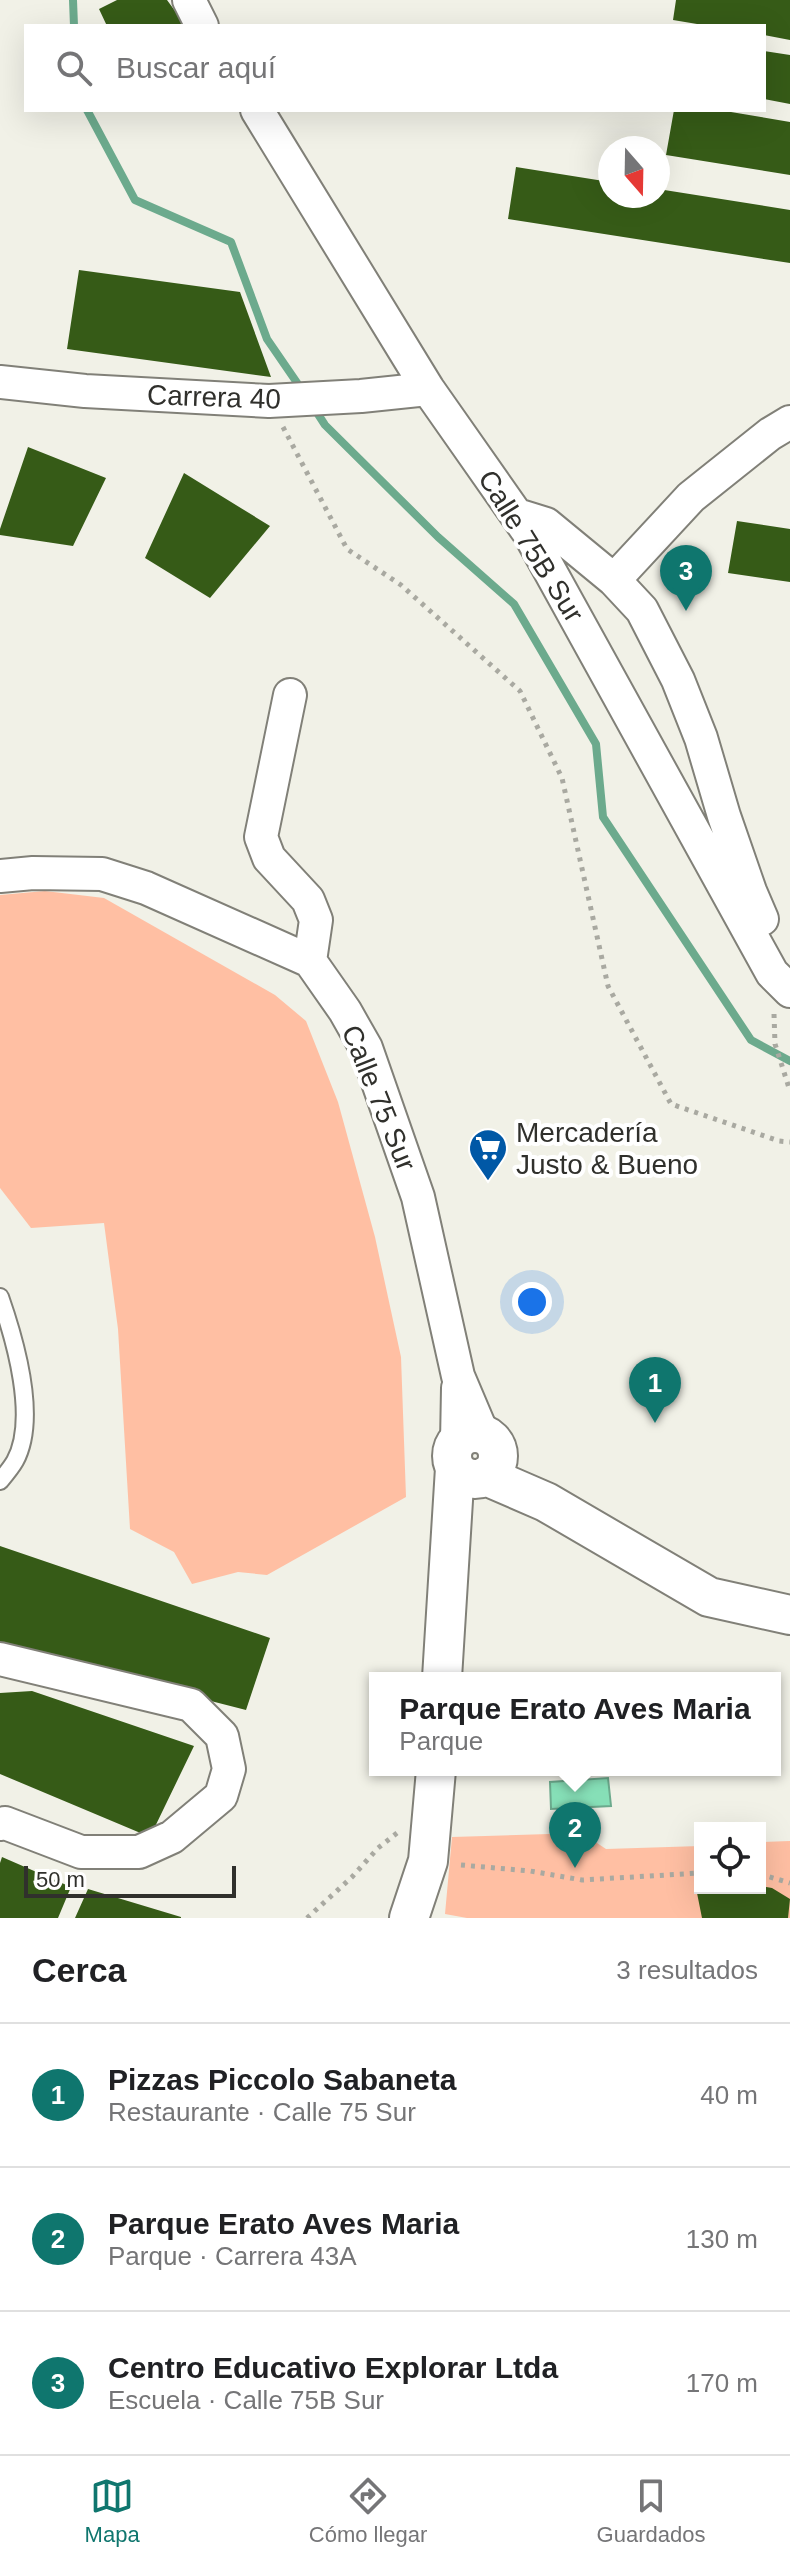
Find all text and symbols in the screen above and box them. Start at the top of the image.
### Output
search box [24,24,766,112]
icon: search [52,46,96,90]
text: Buscar aquí [116,51,276,84]
north arrow [598,136,670,208]
street label: Carrera 40 [147,379,281,415]
street label: Calle 75B Sur [472,465,590,627]
pin: 3 [660,545,712,611]
street label: Calle 75 Sur [336,1021,422,1175]
place label: Mercadería Justo & Bueno [516,1117,698,1180]
supermarket icon: Mercadería Justo & Bueno [467,1127,509,1182]
your location [512,1282,552,1322]
pin: 1 [629,1357,681,1423]
popup [369,1672,781,1776]
text: Parque Erato Aves Maria [399,1692,751,1725]
text: Parque [399,1726,483,1756]
pin: 2 [549,1802,601,1868]
map controls [694,1822,766,1894]
button: locate [694,1822,766,1894]
scale bar [24,1862,236,1898]
text: 50 m [36,1867,85,1892]
text: Cerca [32,1951,127,1989]
text: 3 resultados [616,1955,758,1985]
text: Pizzas Piccolo Sabaneta [108,2063,456,2096]
text: 1 [51,2080,65,2110]
text: 40 m [700,2080,758,2110]
text: Restaurante · Calle 75 Sur [108,2097,416,2127]
text: Parque Erato Aves Maria [108,2207,459,2240]
text: 2 [51,2224,65,2254]
text: 130 m [686,2224,758,2254]
text: Parque · Carrera 43A [108,2241,357,2271]
text: Centro Educativo Explorar Ltda [108,2351,558,2384]
text: 3 [51,2368,65,2398]
text: 170 m [686,2368,758,2398]
text: Escuela · Calle 75B Sur [108,2385,384,2415]
tab: Mapa [85,2474,140,2548]
tab: Cómo llegar [309,2474,427,2548]
tab: Guardados [597,2474,705,2548]

